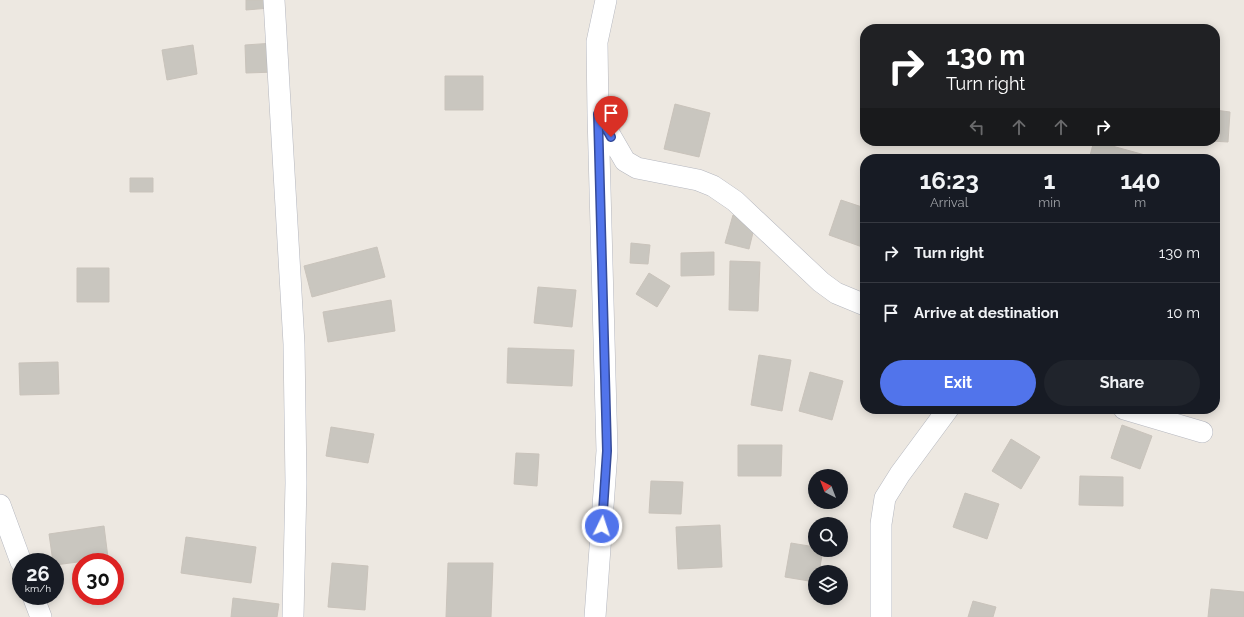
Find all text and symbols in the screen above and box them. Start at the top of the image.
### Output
text: 130 m [946,39,1025,72]
icon: right [880,40,932,92]
text: Turn right [946,73,1025,94]
pin [594,96,628,137]
icon: arrive [600,102,622,124]
icon: left [966,116,988,138]
icon: ahead [1008,116,1030,138]
icon: ahead [1050,116,1072,138]
icon: right [1092,116,1114,138]
text: 16:23 [920,166,979,195]
text: 1 [1044,166,1055,195]
text: 140 [1120,166,1160,195]
text: Arrival [930,195,968,210]
text: min [1038,195,1061,210]
text: m [1134,195,1146,210]
icon: right [880,242,902,264]
text: Turn right [914,244,984,262]
text: 130 m [1159,244,1200,262]
icon: arrive [880,302,902,324]
text: Arrive at destination [914,304,1059,322]
text: 10 m [1167,304,1200,322]
button: Exit [880,360,1036,406]
button: Share [1044,360,1200,406]
north arrow [808,469,848,509]
map controls [808,469,848,605]
position arrow [581,505,623,547]
button: search [808,517,848,557]
speed limit sign: 30 [72,553,124,605]
text: 26 [26,562,50,586]
button: layers [808,565,848,605]
text: km/h [25,583,51,594]

